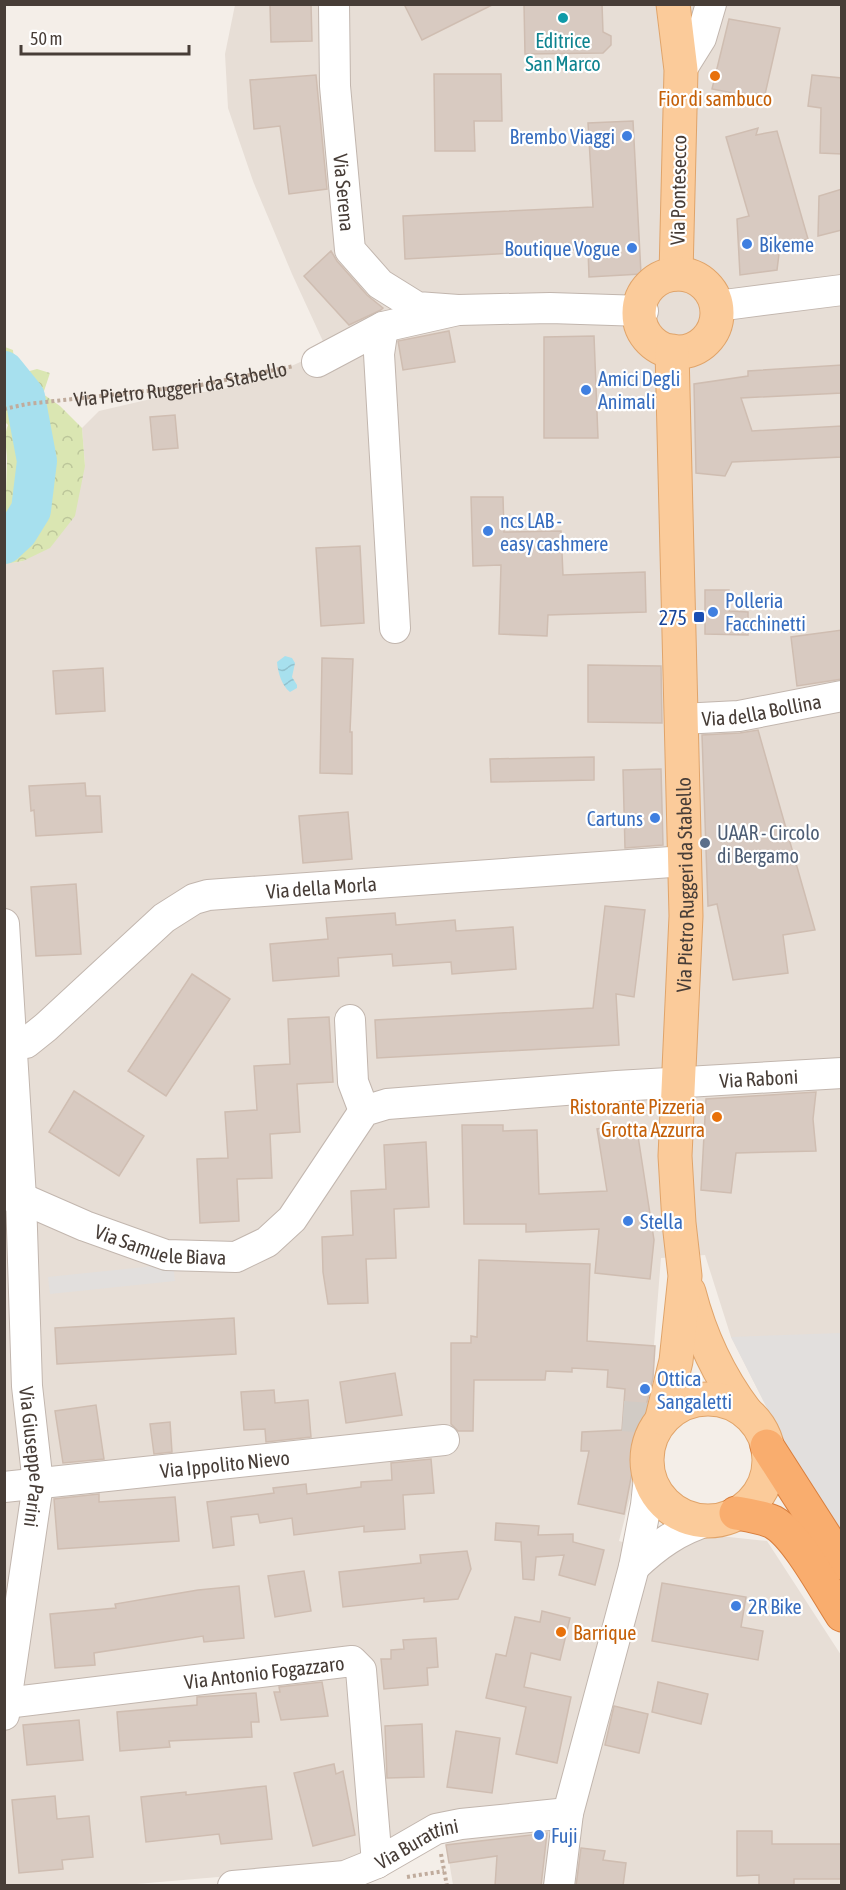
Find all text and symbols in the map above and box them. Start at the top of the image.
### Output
marker: Editrice San Marco [556,11,570,25]
scale bar [21,18,189,56]
text: 50 m [30,28,62,49]
place label: Editrice San Marco [525,29,601,75]
marker: Fior di sambuco [708,69,722,83]
place label: Fior di sambuco [658,87,772,110]
place label: Brembo Viaggi [509,125,615,148]
marker: Brembo Viaggi [620,129,634,143]
street label: Via Pontesecco [666,135,690,245]
street label: Via Serena [330,153,360,232]
place label: Bikeme [759,233,814,256]
place label: Boutique Vogue [504,237,620,260]
marker: Bikeme [740,237,754,251]
marker: Boutique Vogue [625,241,639,255]
street label: Via Pietro Ruggeri da Stabello [72,356,289,410]
place label: Amici Degli Animali [598,367,680,413]
marker: Amici Degli Animali [579,383,593,397]
place label: ncs LAB - easy cashmere [500,509,608,555]
marker: ncs LAB - easy cashmere [481,524,495,538]
place label: Polleria Facchinetti [725,589,806,635]
marker: Polleria Facchinetti [706,605,720,619]
place label: 275 [659,606,687,629]
marker: 275 [692,610,706,624]
street label: Via della Bollina [701,689,823,729]
street label: Via Pietro Ruggeri da Stabello [671,777,698,993]
place label: Cartuns [587,807,643,830]
marker: Cartuns [648,811,662,825]
place label: UAAR - Circolo di Bergamo [717,821,820,867]
marker: UAAR - Circolo di Bergamo [698,836,712,850]
street label: Via della Morla [265,872,377,902]
street label: Via Raboni [719,1064,799,1092]
place label: Ristorante Pizzeria Grotta Azzurra [569,1095,705,1141]
marker: Ristorante Pizzeria Grotta Azzurra [710,1110,724,1124]
place label: Stella [640,1210,683,1233]
marker: Stella [621,1214,635,1228]
street label: Via Samuele Biava [92,1219,227,1268]
place label: Ottica Sangaletti [657,1367,732,1413]
marker: Ottica Sangaletti [638,1382,652,1396]
street label: Via Giuseppe Parini [16,1385,49,1529]
street label: Via Ippolito Nievo [159,1445,291,1482]
place label: 2R Bike [748,1595,802,1618]
marker: 2R Bike [729,1599,743,1613]
place label: Barrique [573,1621,636,1644]
marker: Barrique [554,1625,568,1639]
street label: Via Antonio Fogazzaro [183,1651,345,1693]
street label: Via Burattini [371,1813,460,1873]
place label: Fuji [551,1824,578,1847]
marker: Fuji [532,1828,546,1842]

